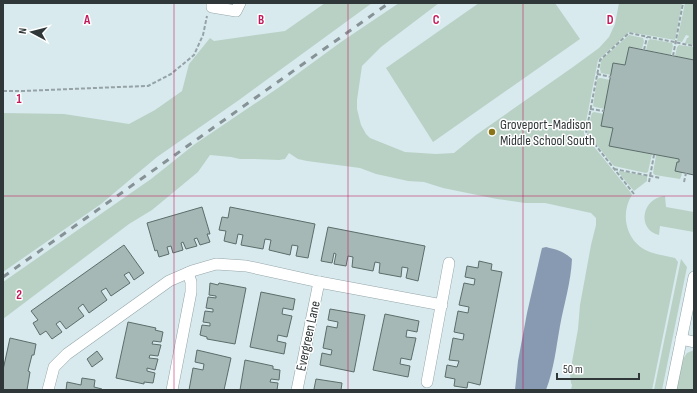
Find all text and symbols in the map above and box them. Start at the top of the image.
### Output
north arrow [12,12,52,52]
text: A [83,12,91,28]
text: B [258,12,264,28]
text: C [433,12,440,28]
text: D [607,12,614,28]
text: N [16,27,29,35]
text: 1 [16,91,22,107]
place label: Groveport-Madison Middle School South [500,116,595,149]
marker: Groveport-Madison Middle School South [487,127,497,137]
text: 2 [16,287,22,303]
street label: Evergreen Lane [292,299,324,373]
scale bar [557,355,639,381]
text: 50 m [563,362,583,377]

